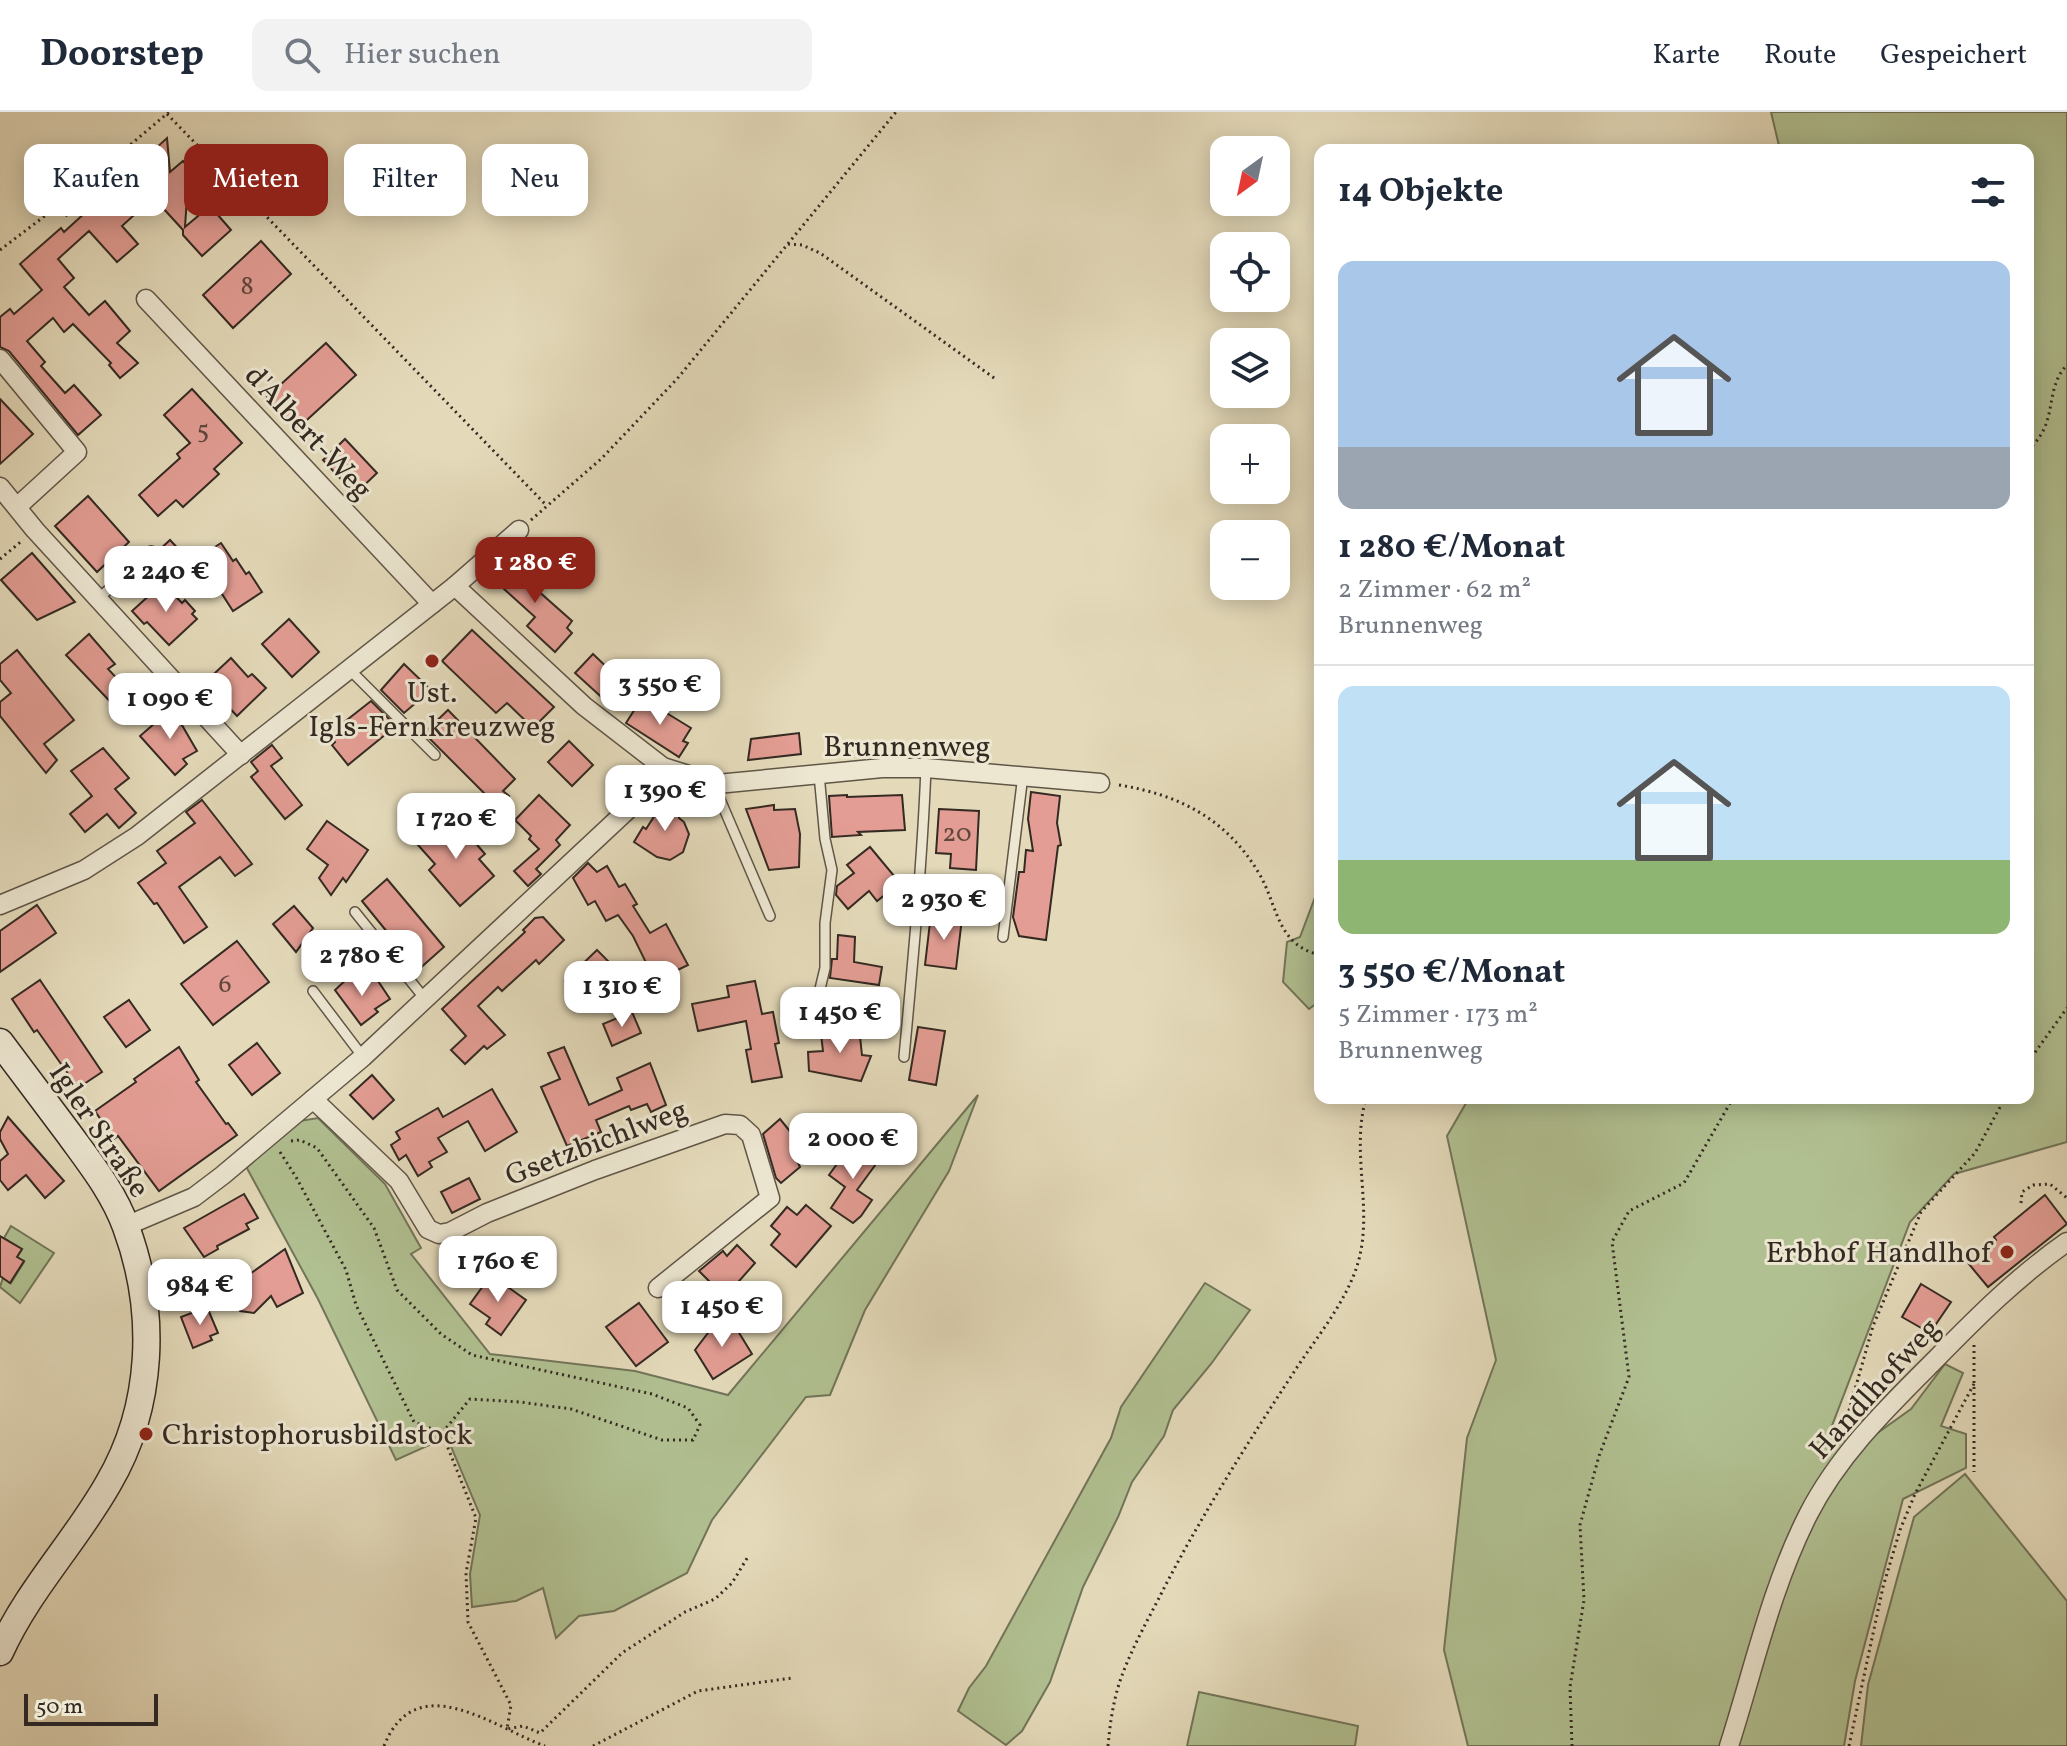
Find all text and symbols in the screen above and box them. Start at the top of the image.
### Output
search box [252,19,812,91]
text: Doorstep [40,29,204,82]
icon: search [280,33,324,77]
text: Hier suchen [344,34,501,76]
text: Karte [1653,36,1720,75]
text: Route [1764,36,1836,75]
text: Gespeichert [1880,36,2027,75]
north arrow [1210,136,1290,216]
map controls [1210,136,1290,600]
chip: Kaufen [24,144,168,216]
chip: Mieten [184,144,328,216]
chip: Filter [344,144,466,216]
chip: Neu [482,144,588,216]
text: 14 Objekte [1338,169,1503,216]
icon: filters [1966,170,2010,214]
button: locate [1210,232,1290,312]
house number: 8 [240,269,254,305]
icon: home [1602,313,1746,457]
button: layers [1210,328,1290,408]
street label: d'Albert-Weg [234,357,381,510]
house number: 5 [197,413,209,449]
button: + [1210,424,1290,504]
button: − [1210,520,1290,600]
text: 1 280 €/Monat [1338,525,1565,572]
pin: 1 280 € [461,537,609,605]
text: 1 280 € [493,545,577,581]
pin: 2 240 € [92,546,240,614]
text: 2 240 € [122,554,210,590]
text: 2 Zimmer · 62 m² [1338,572,1531,608]
text: Brunnenweg [1338,608,1483,644]
marker: Ust. Igls-Fernkreuzweg [423,652,441,670]
pin: 3 550 € [586,659,734,727]
text: 3 550 € [618,667,702,703]
pin: 1 090 € [96,673,244,741]
place label: Ust. Igls-Fernkreuzweg [308,673,556,749]
text: 1 090 € [127,681,213,717]
street label: Brunnenweg [823,727,991,769]
icon: home [1602,738,1746,882]
pin: 1 390 € [591,765,739,833]
text: 1 390 € [623,773,707,809]
pin: 1 720 € [382,793,530,861]
text: 1 720 € [415,801,497,837]
house number: 20 [942,816,972,852]
pin: 2 930 € [870,874,1018,942]
text: 2 930 € [901,882,987,918]
pin: 2 780 € [288,930,436,998]
text: 2 780 € [319,938,405,974]
text: 3 550 €/Monat [1338,950,1565,997]
pin: 1 310 € [548,961,696,1029]
house number: 6 [218,967,232,1003]
text: 1 310 € [582,969,662,1005]
pin: 1 450 € [766,987,914,1055]
text: 1 450 € [798,995,882,1031]
text: 5 Zimmer · 173 m² [1338,997,1538,1033]
text: Brunnenweg [1338,1033,1483,1069]
street label: Igler Straße [38,1055,159,1207]
street label: Gsetzbichlweg [500,1090,694,1198]
pin: 2 000 € [779,1113,927,1181]
text: 2 000 € [807,1121,899,1157]
place label: Erbhof Handlhof [1766,1233,1994,1275]
pin: 1 760 € [424,1236,572,1304]
marker: Erbhof Handlhof [1998,1243,2016,1261]
text: 1 760 € [457,1244,539,1280]
pin: 984 € [144,1259,256,1327]
text: 984 € [166,1267,234,1303]
pin: 1 450 € [648,1281,796,1349]
text: 1 450 € [680,1289,764,1325]
street label: Handlhofweg [1800,1309,1951,1469]
place label: Christophorusbildstock [162,1415,473,1457]
marker: Christophorusbildstock [137,1425,155,1443]
scale bar [24,1690,158,1726]
text: 50 m [36,1692,83,1723]

